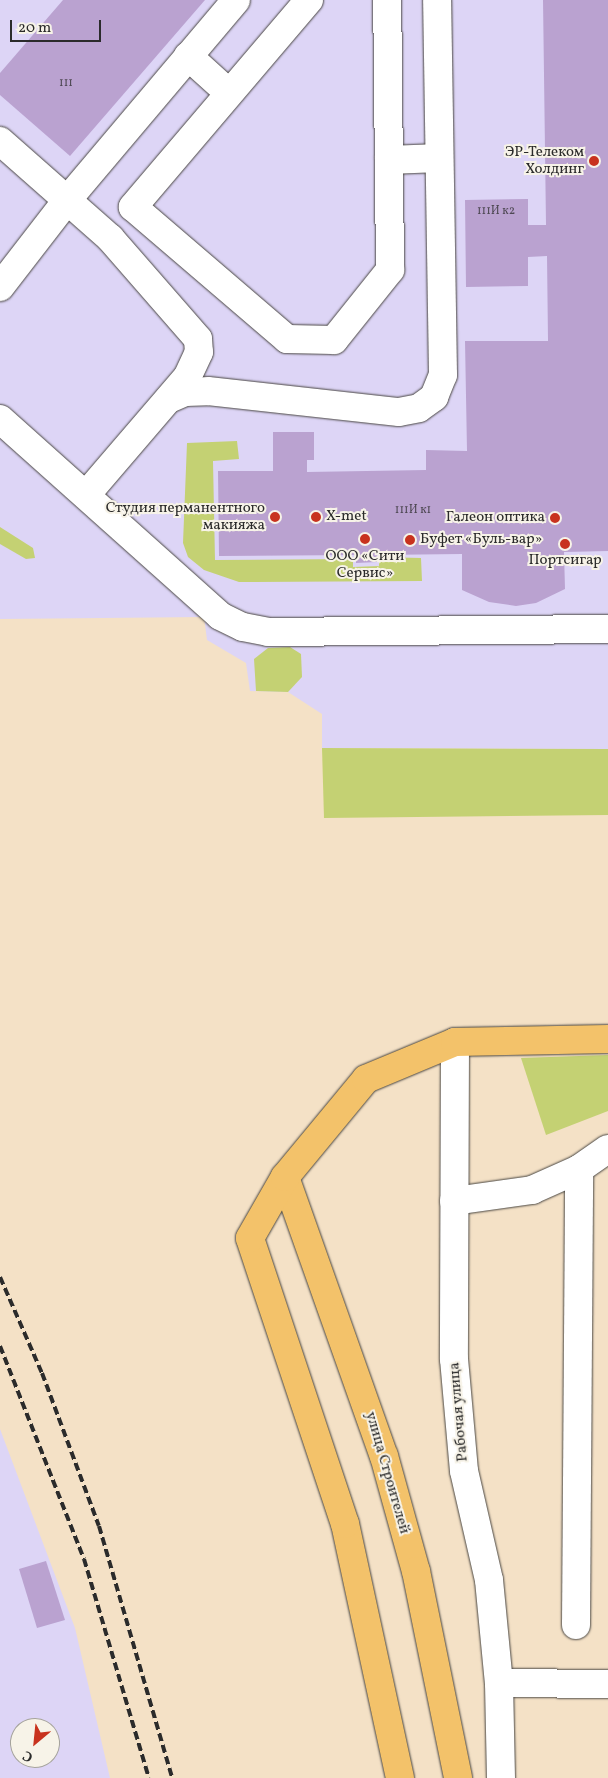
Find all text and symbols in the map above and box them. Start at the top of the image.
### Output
scale bar [12,10,104,42]
text: 20 m [18,18,51,39]
house number: 111 [59,77,73,91]
place label: ЭР-Телеком Холдинг [505,143,584,178]
marker: ЭР-Телеком Холдинг [588,155,600,167]
house number: 111И к2 [477,205,515,219]
place label: Студия перманентного макияжа [106,499,265,534]
house number: 111И к1 [395,504,431,518]
place label: X-met [326,508,367,526]
place label: Галеон оптика [446,509,545,527]
marker: Студия перманентного макияжа [269,511,281,523]
marker: X-met [310,511,322,523]
marker: Галеон оптика [549,512,561,524]
place label: Буфет «Буль-вар» [420,531,543,549]
marker: ООО «Сити Сервис» [359,533,371,545]
marker: Буфет «Буль-вар» [404,534,416,546]
marker: Портсигар [559,538,571,550]
place label: ООО «Сити Сервис» [325,547,405,582]
place label: Портсигар [528,552,602,570]
street label: Рабочая улица [446,1361,472,1463]
street label: улица Строителей [361,1410,413,1536]
north arrow [10,1718,60,1768]
text: С [20,1745,37,1766]

